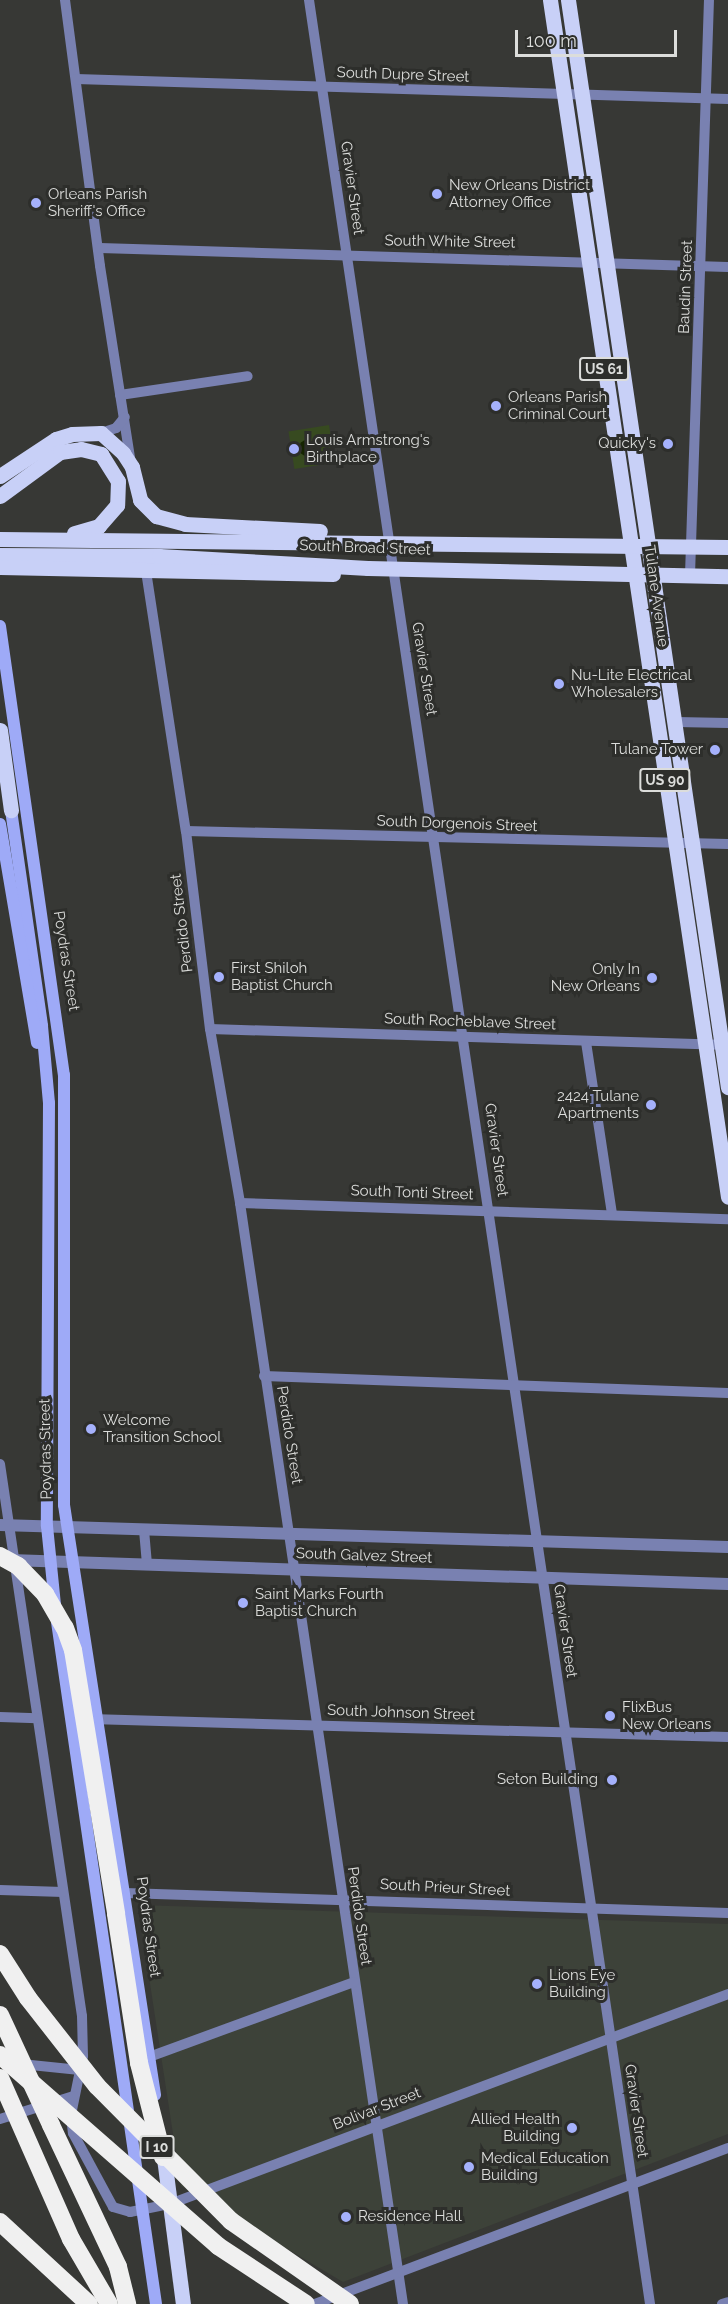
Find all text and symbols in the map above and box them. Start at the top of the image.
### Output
scale bar [518,18,680,56]
text: 100 m [526,30,577,51]
street label: South Dupre Street [336,64,470,86]
street label: Gravier Street [337,140,367,236]
place label: New Orleans District Attorney Office [449,176,590,211]
place label: Orleans Parish Sheriff's Office [48,185,147,220]
marker: New Orleans District Attorney Office [430,187,444,201]
marker: Orleans Parish Sheriff's Office [29,196,43,210]
street label: South White Street [384,232,516,252]
street label: Baudin Street [675,240,697,334]
road number: US 61 [578,358,630,380]
place label: Orleans Parish Criminal Court [508,388,607,423]
marker: Orleans Parish Criminal Court [489,399,503,413]
place label: Louis Armstrong's Birthplace [306,431,430,466]
place label: Quicky's [598,435,656,453]
marker: Quicky's [661,437,675,451]
marker: Louis Armstrong's Birthplace [287,442,301,456]
street label: South Broad Street [299,537,431,559]
street label: Tulane Avenue [640,544,672,648]
street label: Gravier Street [408,621,440,717]
place label: Nu-Lite Electrical Wholesalers [571,666,692,701]
marker: Nu-Lite Electrical Wholesalers [552,677,566,691]
place label: Tulane Tower [610,741,703,759]
marker: Tulane Tower [708,743,722,757]
road number: US 90 [638,769,692,791]
street label: South Dorgenois Street [376,812,538,836]
street label: Perdido Street [167,873,197,973]
street label: Poydras Street [49,910,83,1012]
place label: First Shiloh Baptist Church [231,959,333,994]
place label: Only In New Orleans [550,960,640,995]
marker: First Shiloh Baptist Church [212,970,226,984]
marker: Only In New Orleans [645,971,659,985]
street label: South Rocheblave Street [384,1010,556,1034]
place label: 2424 Tulane Apartments [557,1087,639,1122]
marker: 2424 Tulane Apartments [644,1098,658,1112]
street label: Gravier Street [481,1102,511,1198]
street label: South Tonti Street [350,1182,474,1204]
street label: Perdido Street [272,1385,306,1485]
street label: Poydras Street [36,1398,56,1500]
place label: Welcome Transition School [103,1411,221,1446]
marker: Welcome Transition School [84,1422,98,1436]
street label: South Galvez Street [295,1545,433,1567]
street label: Gravier Street [550,1583,580,1679]
place label: Saint Marks Fourth Baptist Church [255,1585,384,1620]
marker: Saint Marks Fourth Baptist Church [236,1596,250,1610]
place label: FlixBus New Orleans [622,1698,712,1733]
street label: South Johnson Street [327,1701,475,1725]
marker: FlixBus New Orleans [603,1709,617,1723]
place label: Seton Building [497,1771,598,1789]
marker: Seton Building [603,1771,621,1789]
street label: Perdido Street [343,1866,375,1966]
street label: Poydras Street [132,1876,164,1978]
street label: South Prieur Street [379,1876,511,1900]
place label: Lions Eye Building [549,1966,615,2001]
marker: Lions Eye Building [530,1977,544,1991]
street label: Gravier Street [621,2063,651,2159]
street label: Bolivar Street [330,2084,424,2134]
place label: Allied Health Building [471,2110,560,2145]
marker: Allied Health Building [565,2121,579,2135]
road number: I 10 [139,2136,175,2158]
place label: Medical Education Building [481,2149,609,2184]
marker: Medical Education Building [462,2160,476,2174]
place label: Residence Hall [358,2208,462,2226]
marker: Residence Hall [339,2210,353,2224]

